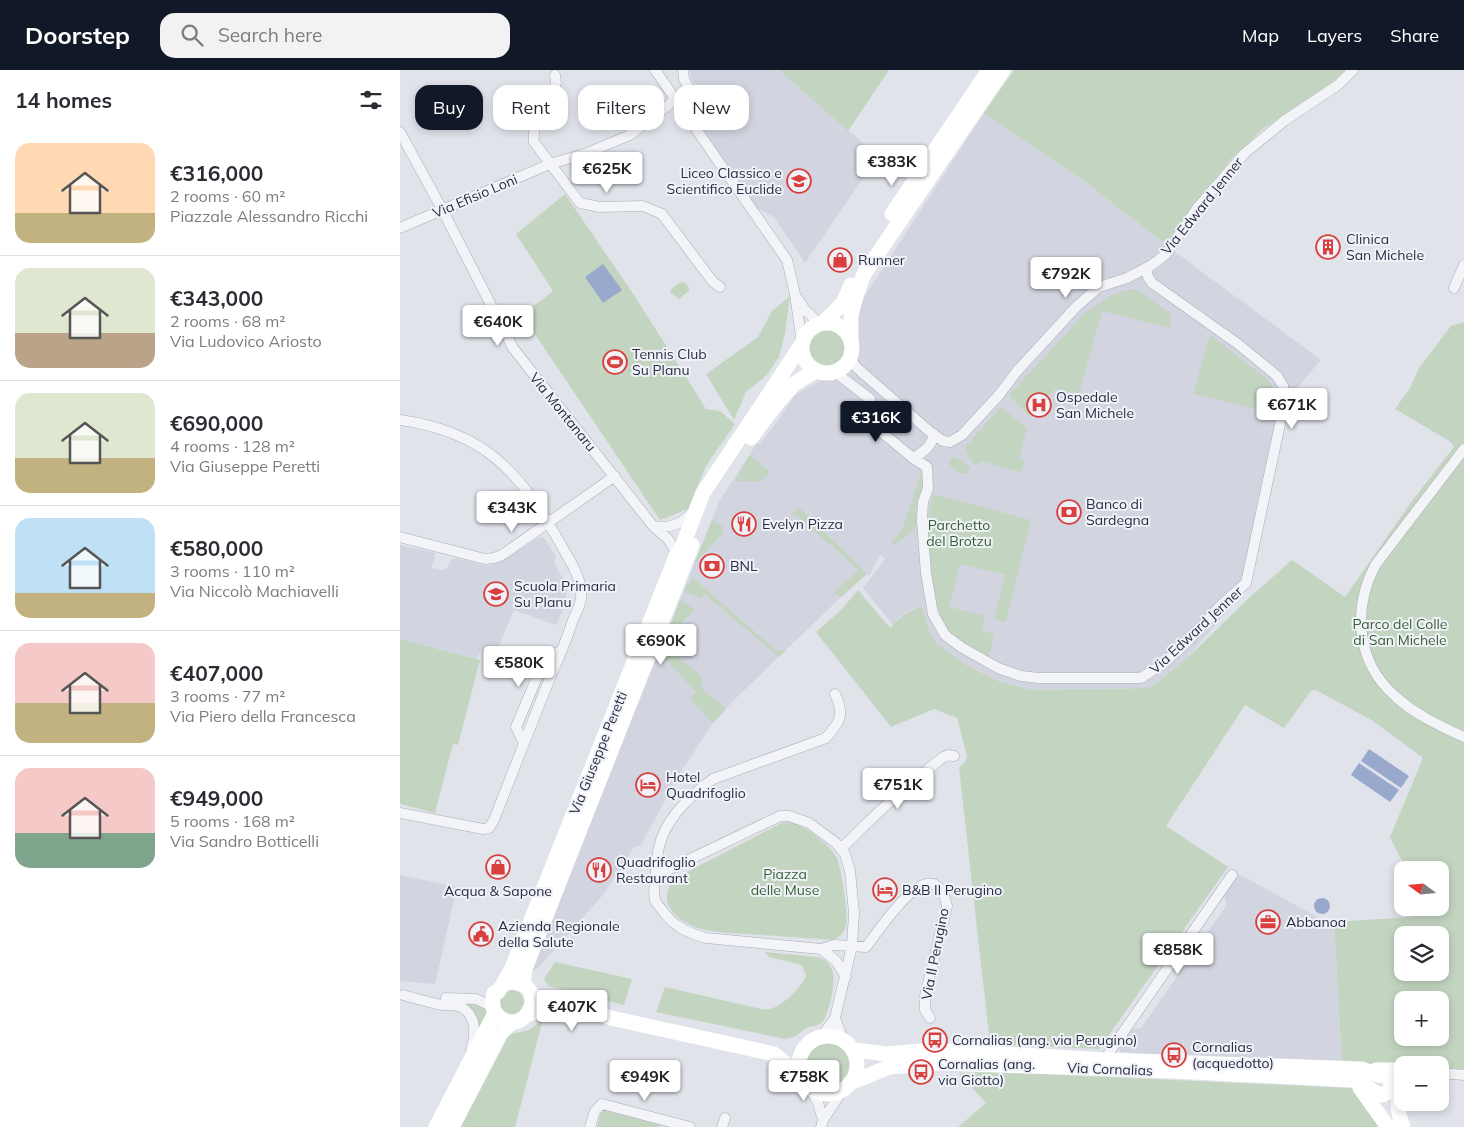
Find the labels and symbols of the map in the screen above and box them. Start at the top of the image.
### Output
pin: €383K [857,144,927,187]
pin: €625K [572,152,642,194]
street label: Via Edward Jenner [1157,153,1247,259]
place label: Liceo Classico e Scientifico Euclide [667,164,782,198]
school or university icon: Liceo Classico e Scientifico Euclide [786,168,812,194]
street label: Via Efisio Loni [430,170,520,222]
place label: Clinica San Michele [1346,230,1424,264]
building icon: Clinica San Michele [1315,234,1341,260]
shop icon: Runner [827,247,853,273]
place label: Runner [858,251,906,269]
pin: €792K [1031,256,1101,299]
pin: €640K [463,304,533,347]
place label: Tennis Club Su Planu [632,345,707,379]
sports icon: Tennis Club Su Planu [602,349,628,375]
street label: Via Montanaru [526,369,600,455]
place label: Ospedale San Michele [1056,388,1134,422]
pin: €671K [1257,388,1327,430]
hospital icon: Ospedale San Michele [1026,392,1052,418]
pin: €316K [841,400,911,443]
pin: €343K [477,490,547,533]
place label: Banco di Sardegna [1086,495,1149,529]
bank icon: Banco di Sardegna [1056,499,1082,525]
restaurant icon: Evelyn Pizza [731,511,757,537]
place label: Evelyn Pizza [762,515,843,533]
park label: Parchetto del Brotzu [926,516,992,550]
bank icon: BNL [699,553,725,579]
place label: BNL [730,557,758,575]
place label: Scuola Primaria Su Planu [514,577,616,611]
school or university icon: Scuola Primaria Su Planu [483,581,509,607]
street label: Via Edward Jenner [1146,582,1247,678]
park label: Parco del Colle di San Michele [1353,615,1447,649]
pin: €690K [626,624,696,666]
pin: €580K [484,646,554,688]
street label: Via Giuseppe Peretti [565,689,631,817]
place label: Hotel Quadrifoglio [666,768,746,802]
pin: €751K [863,768,933,810]
hotel icon: Hotel Quadrifoglio [635,772,661,798]
place label: Quadrifoglio Restaurant [616,853,696,887]
shop icon: Acqua & Sapone [485,854,511,880]
restaurant icon: Quadrifoglio Restaurant [586,857,612,883]
north arrow [1394,861,1449,916]
park label: Piazza delle Muse [751,865,819,899]
hotel icon: B&B Il Perugino [872,877,898,903]
place label: B&B Il Perugino [902,881,1002,899]
place label: Acqua & Sapone [444,882,552,900]
street label: Via Il Perugino [917,906,953,1002]
office icon: Abbanoa [1255,909,1281,935]
place label: Abbanoa [1286,913,1346,931]
place label: Azienda Regionale della Salute [498,917,620,951]
public building icon: Azienda Regionale della Salute [468,921,494,947]
pin: €858K [1143,932,1213,975]
pin: €407K [537,990,607,1032]
bus stop icon: Cornalias (ang. via Perugino) [922,1027,948,1053]
place label: Cornalias (ang. via Perugino) [952,1031,1137,1049]
place label: Cornalias (acquedotto) [1192,1038,1274,1072]
bus stop icon: Cornalias (acquedotto) [1161,1042,1187,1068]
place label: Cornalias (ang. via Giotto) [938,1055,1035,1089]
bus stop icon: Cornalias (ang. via Giotto) [908,1059,934,1085]
street label: Via Cornalias [1067,1059,1153,1079]
pin: €949K [610,1060,680,1102]
pin: €758K [769,1060,839,1102]

